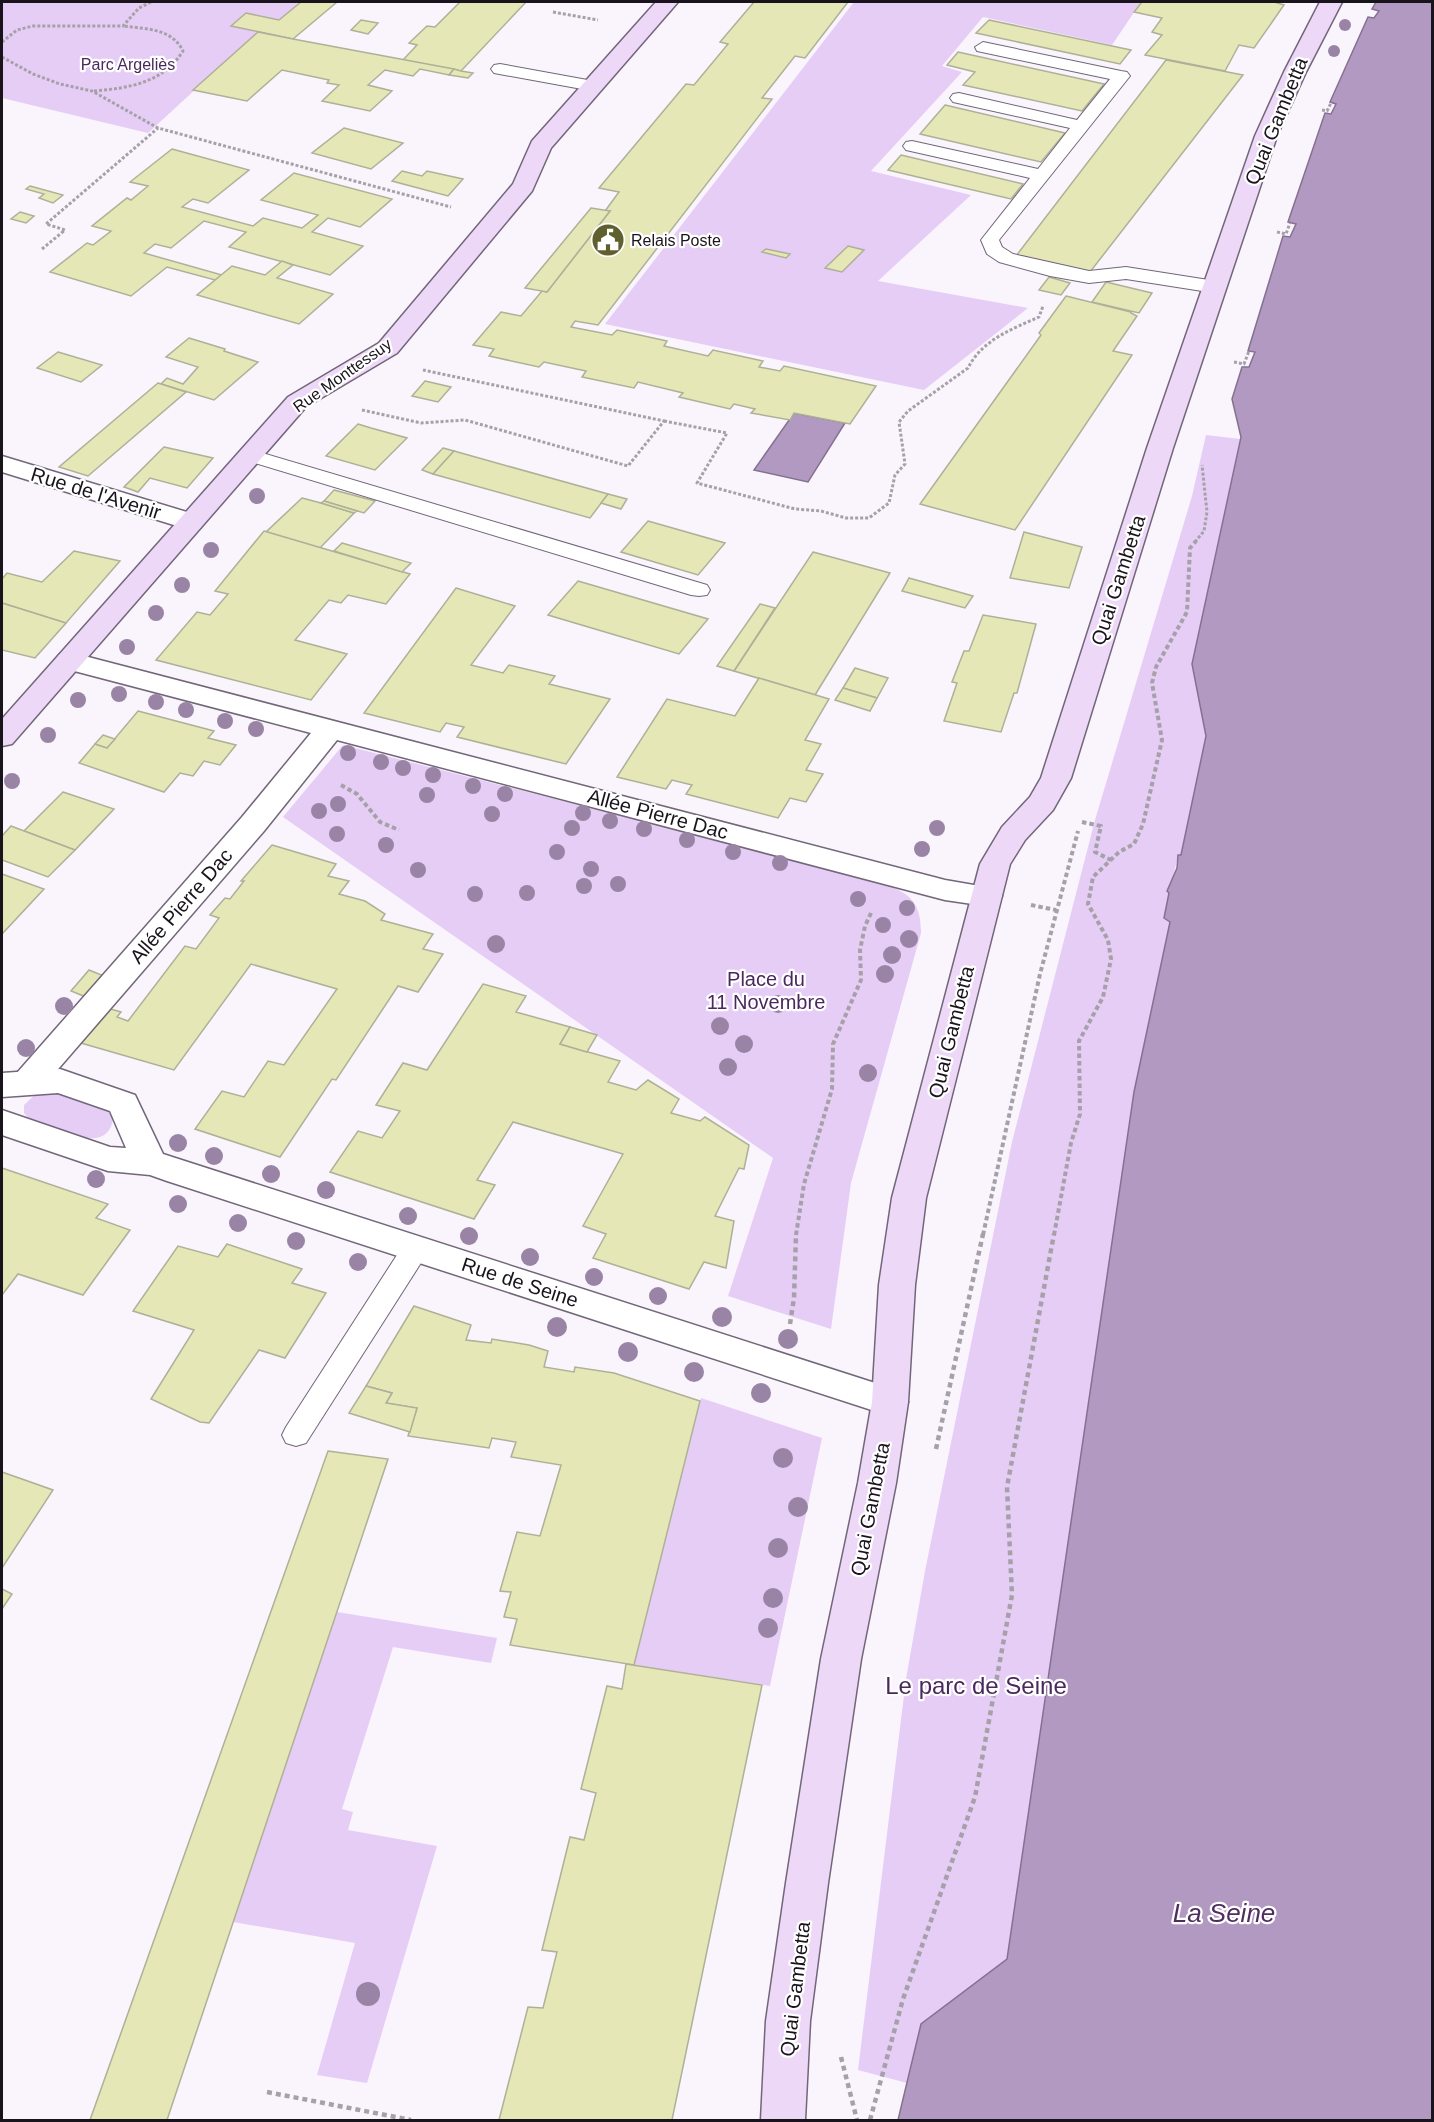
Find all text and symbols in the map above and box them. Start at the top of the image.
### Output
street label: Quai Gambetta [1240,53,1312,188]
park label: Parc Argeliès [81,56,175,73]
public building icon: Relais Poste [590,222,626,258]
place label: Relais Poste [631,232,721,249]
street label: Rue Monttessuy [290,335,395,416]
street label: Rue de l'Avenir [28,463,164,523]
street label: Quai Gambetta [1087,511,1150,648]
street label: Allée Pierre Dac [585,785,731,843]
street label: Allée Pierre Dac [125,844,237,968]
street label: Quai Gambetta [924,963,978,1100]
park label: Place du 11 Novembre [707,968,825,1013]
street label: Rue de Seine [459,1253,581,1311]
street label: Quai Gambetta [846,1439,894,1578]
park label: Le parc de Seine [885,1672,1067,1699]
water label: La Seine [1173,1898,1275,1928]
street label: Quai Gambetta [776,1919,814,2058]

